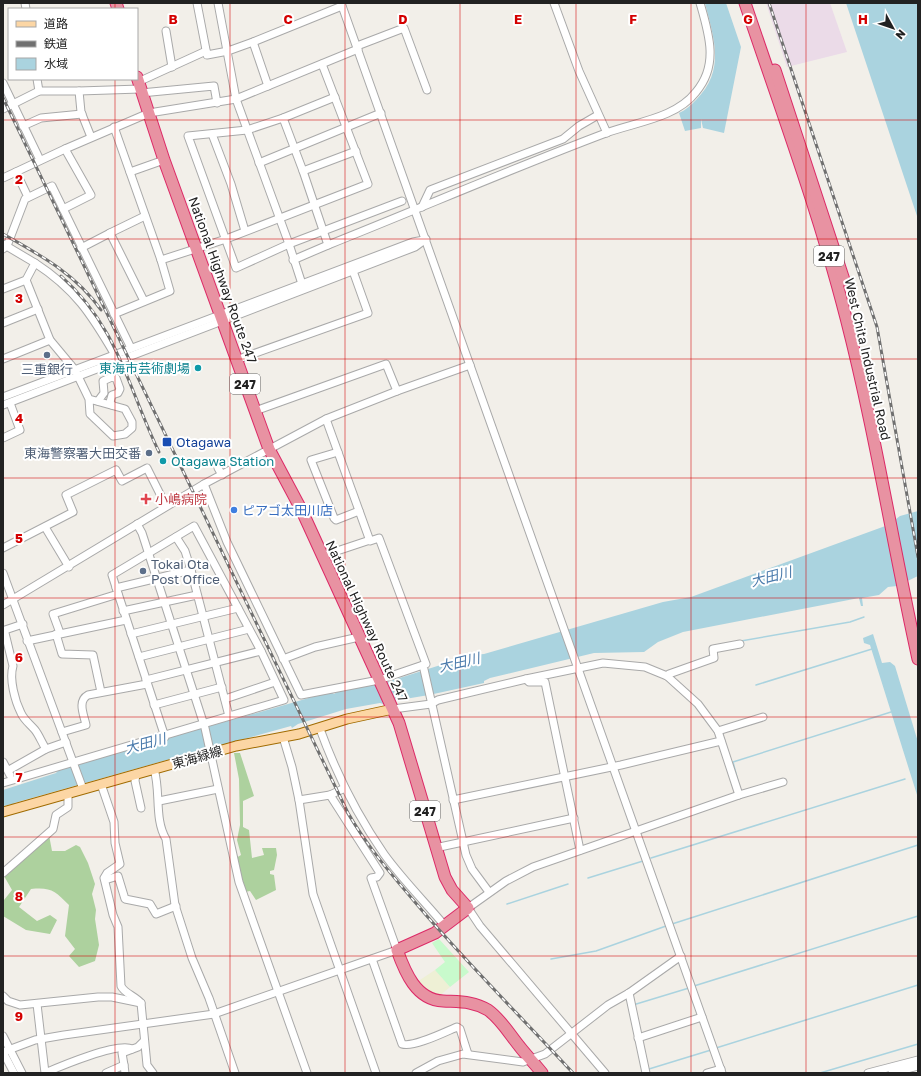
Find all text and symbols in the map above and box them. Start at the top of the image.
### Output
legend [8,8,138,80]
north arrow [873,8,913,48]
text: B [168,11,178,27]
text: C [283,11,293,27]
text: D [398,11,408,27]
text: E [514,11,522,27]
text: F [629,11,637,27]
text: G [743,11,753,27]
text: H [858,11,868,27]
text: 道路 [44,16,68,31]
text: N [893,27,909,42]
text: 鉄道 [44,36,68,51]
text: 水域 [44,56,68,71]
text: 2 [15,171,23,187]
street label: National Highway Route 247 [185,194,261,366]
road number: 247 [814,246,844,266]
street label: West Chita Industrial Road [842,276,894,442]
text: 3 [15,290,23,306]
marker: 三重銀行 [42,350,52,360]
place label: 東海市芸術劇場 [99,360,190,376]
place label: 三重銀行 [21,361,73,377]
marker: 東海市芸術劇場 [193,363,203,373]
road number: 247 [230,374,260,394]
text: 4 [15,410,23,426]
place label: Otagawa [176,434,231,450]
marker: Otagawa [161,436,173,448]
place label: 東海警察署大田交番 [24,445,141,461]
marker: 東海警察署大田交番 [144,448,154,458]
place label: Otagawa Station [171,453,274,469]
marker: Otagawa Station [158,456,168,466]
place label: 小嶋病院 [155,491,207,507]
marker: 小嶋病院 [140,493,152,505]
place label: ピアゴ太田川店 [242,502,333,518]
marker: ピアゴ太田川店 [229,505,239,515]
text: 5 [15,530,23,546]
street label: National Highway Route 247 [323,538,412,704]
place label: Tokai Ota Post Office [151,556,220,587]
water label: 大田川 [749,562,795,589]
marker: Tokai Ota Post Office [138,566,148,576]
text: 6 [15,649,23,665]
water label: 大田川 [437,649,483,675]
water label: 大田川 [123,729,169,757]
street label: 東海緑線 [170,742,224,772]
text: 7 [15,769,23,785]
road number: 247 [410,801,440,821]
text: 8 [15,888,23,904]
text: 9 [15,1008,23,1024]

